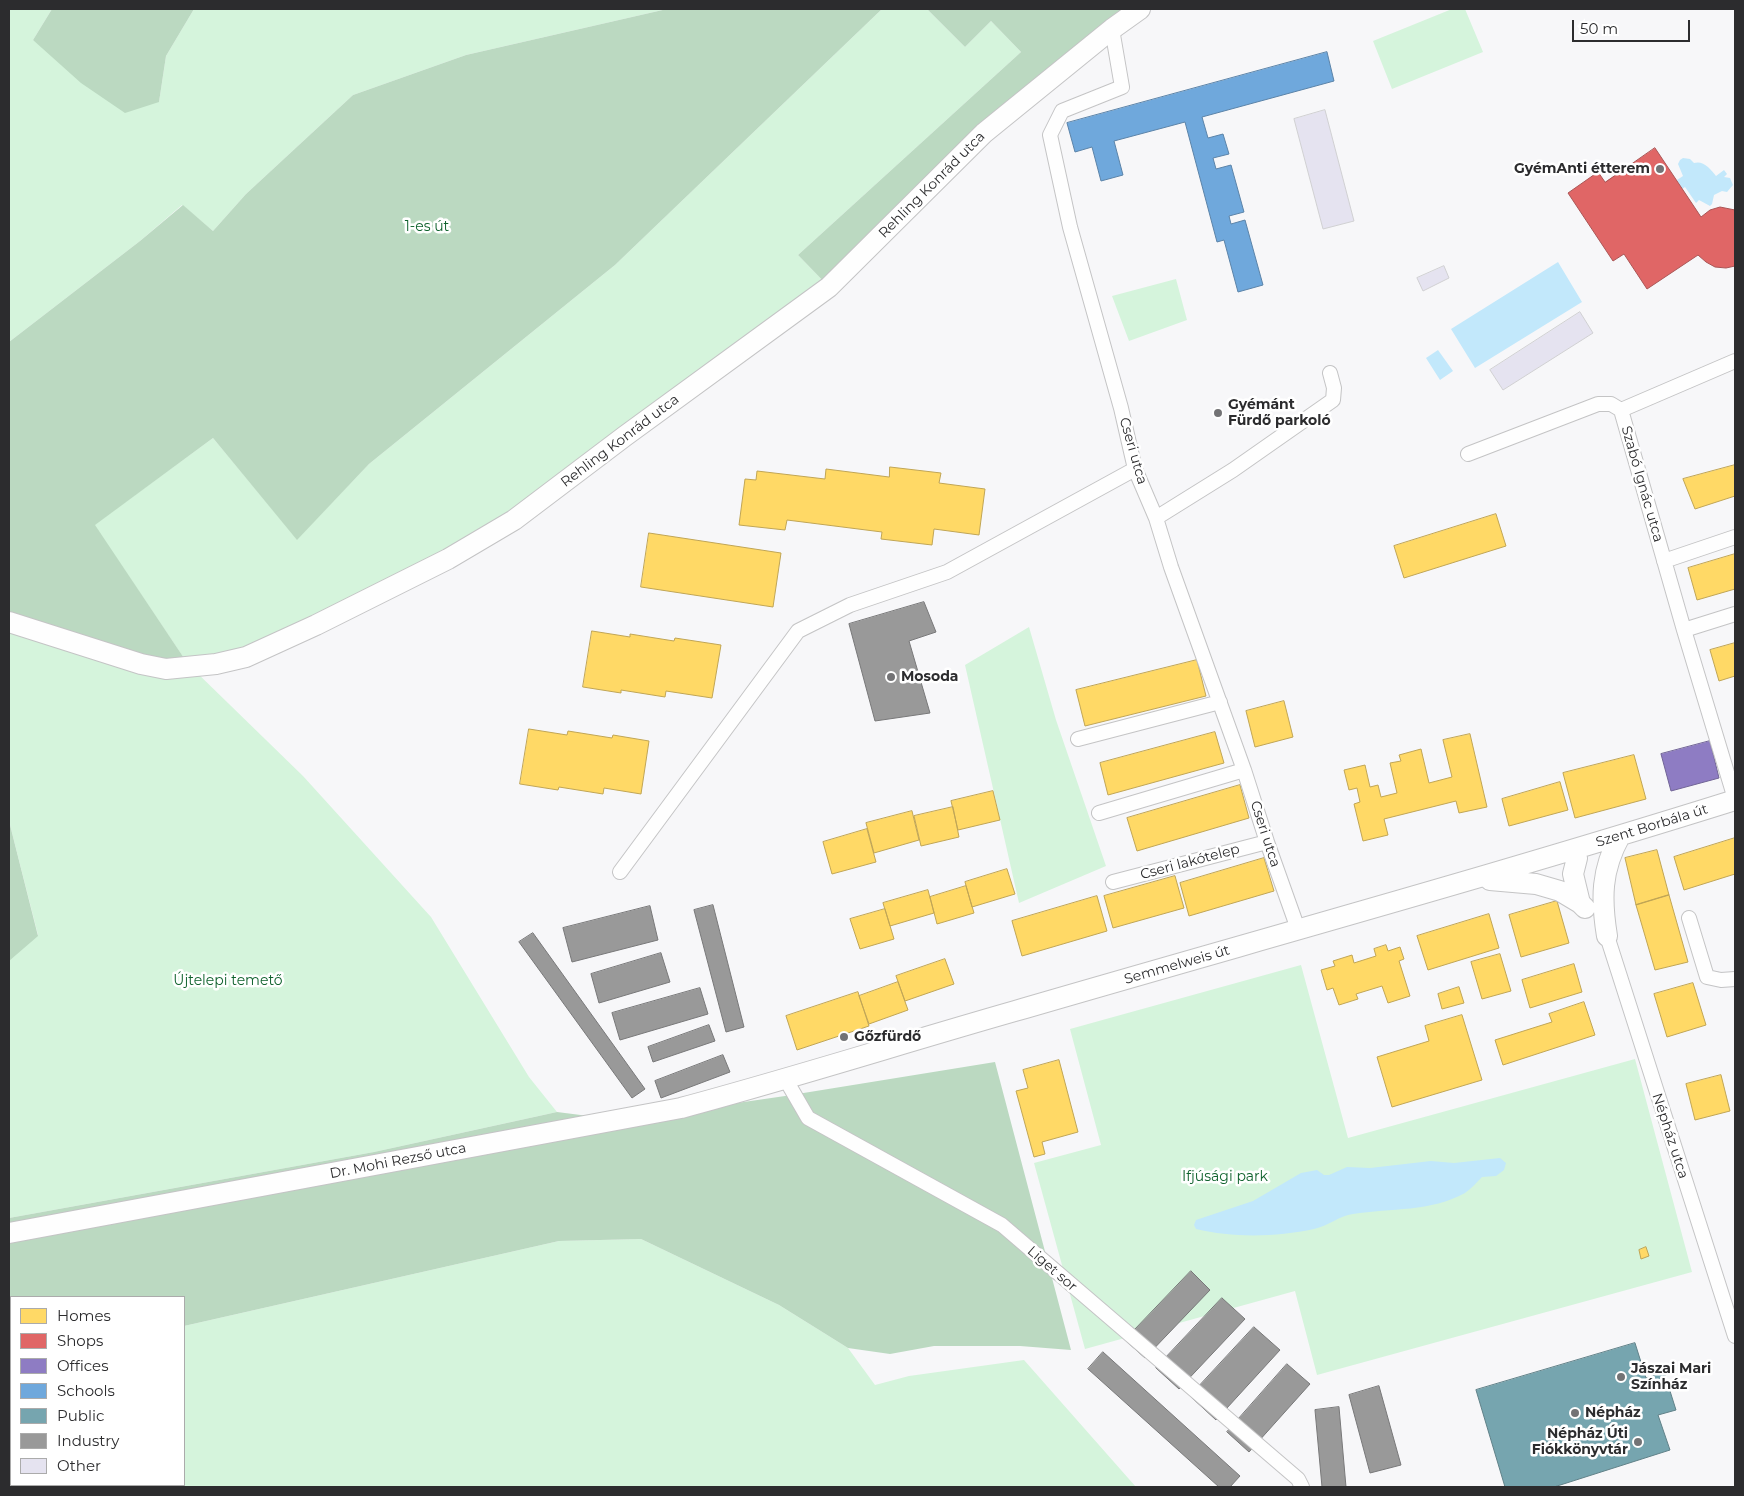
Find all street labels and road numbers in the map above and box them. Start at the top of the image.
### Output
street label: Rehling Konrád utca [875,128,989,242]
street label: Rehling Konrád utca [558,391,682,491]
street label: Cseri utca [1115,416,1151,486]
street label: Szabó Ignác utca [1617,424,1667,544]
street label: Cseri utca [1246,799,1284,869]
street label: Szent Borbála út [1594,801,1710,851]
street label: Cseri lakótelep [1138,841,1242,883]
street label: Semmelweis út [1122,942,1232,988]
street label: Népház utca [1648,1091,1692,1181]
street label: Dr. Mohi Rezső utca [328,1140,468,1182]
street label: Liget sor [1024,1243,1080,1295]

